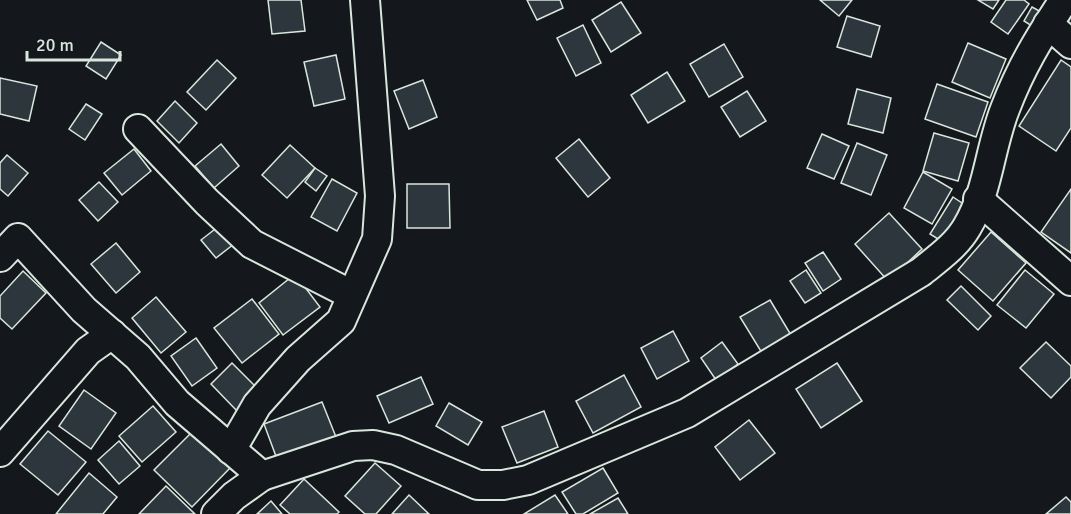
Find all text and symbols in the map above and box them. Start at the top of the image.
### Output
scale bar [27,24,120,62]
text: 20 m [36,34,74,56]

